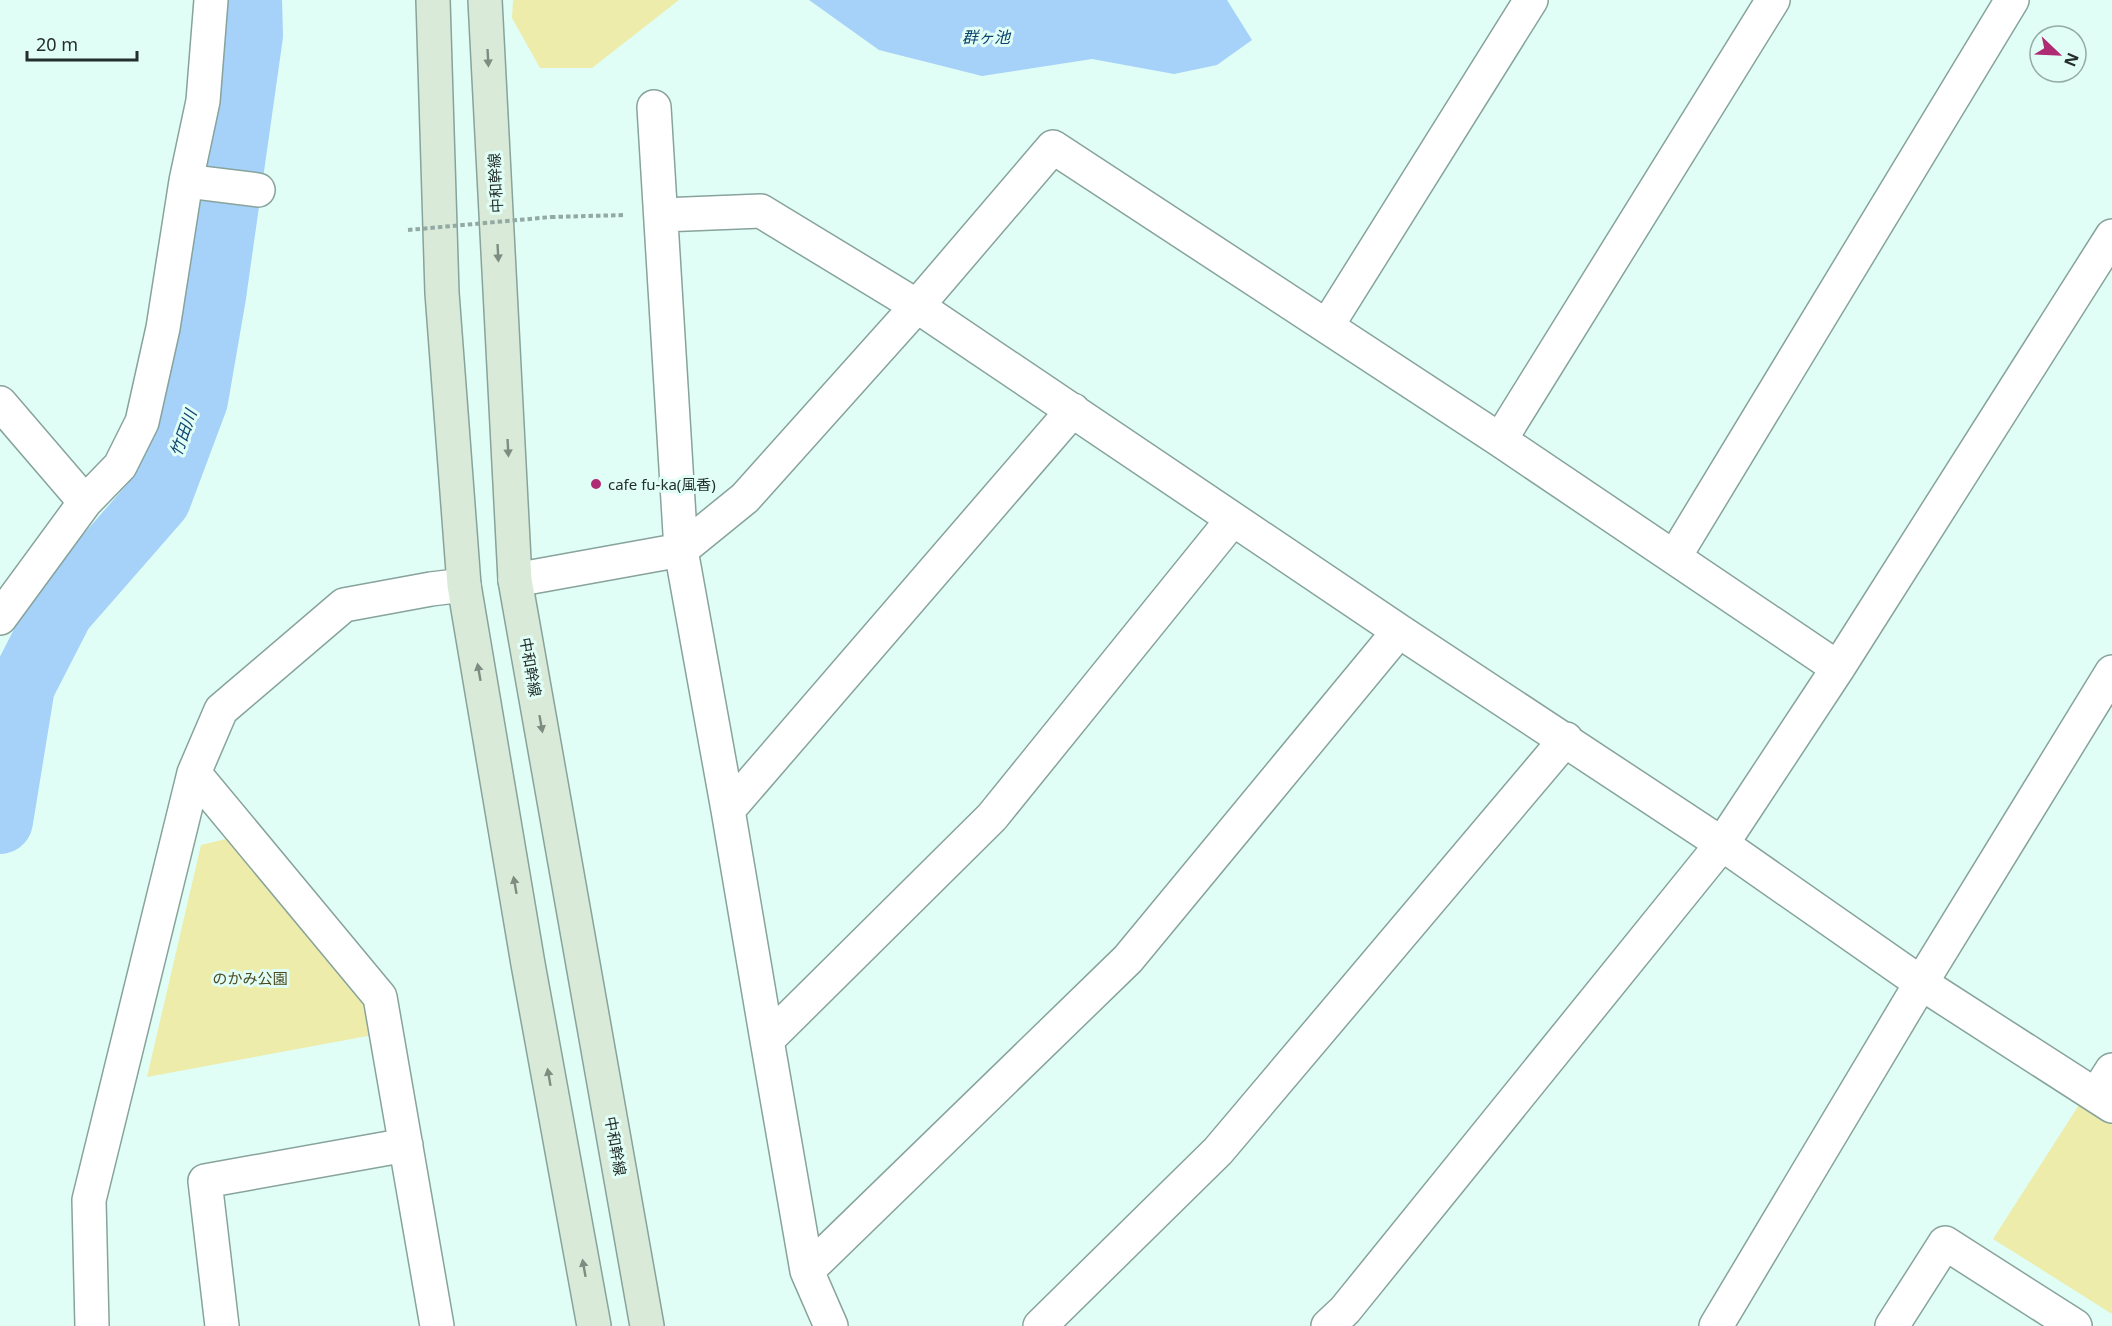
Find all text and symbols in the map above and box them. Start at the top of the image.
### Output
scale bar [27,24,136,62]
north arrow [2028,24,2088,84]
water label: 群ヶ池 [962,26,1012,48]
text: 20 m [36,32,78,56]
one-way arrow [484,49,493,68]
text: N [2059,50,2084,70]
street label: 中和幹線 [483,153,507,213]
one-way arrow [494,244,503,263]
water label: 竹田川 [164,405,202,459]
one-way arrow [504,438,513,457]
place label: cafe fu-ka(風香) [608,474,716,494]
marker: cafe fu-ka(風香) [589,477,603,491]
street label: 中和幹線 [516,636,546,698]
one-way arrow [474,662,483,681]
one-way arrow [537,715,546,734]
one-way arrow [510,875,519,894]
park label: のかみ公園 [212,968,288,988]
one-way arrow [544,1067,553,1086]
street label: 中和幹線 [601,1115,631,1177]
one-way arrow [579,1259,588,1278]

